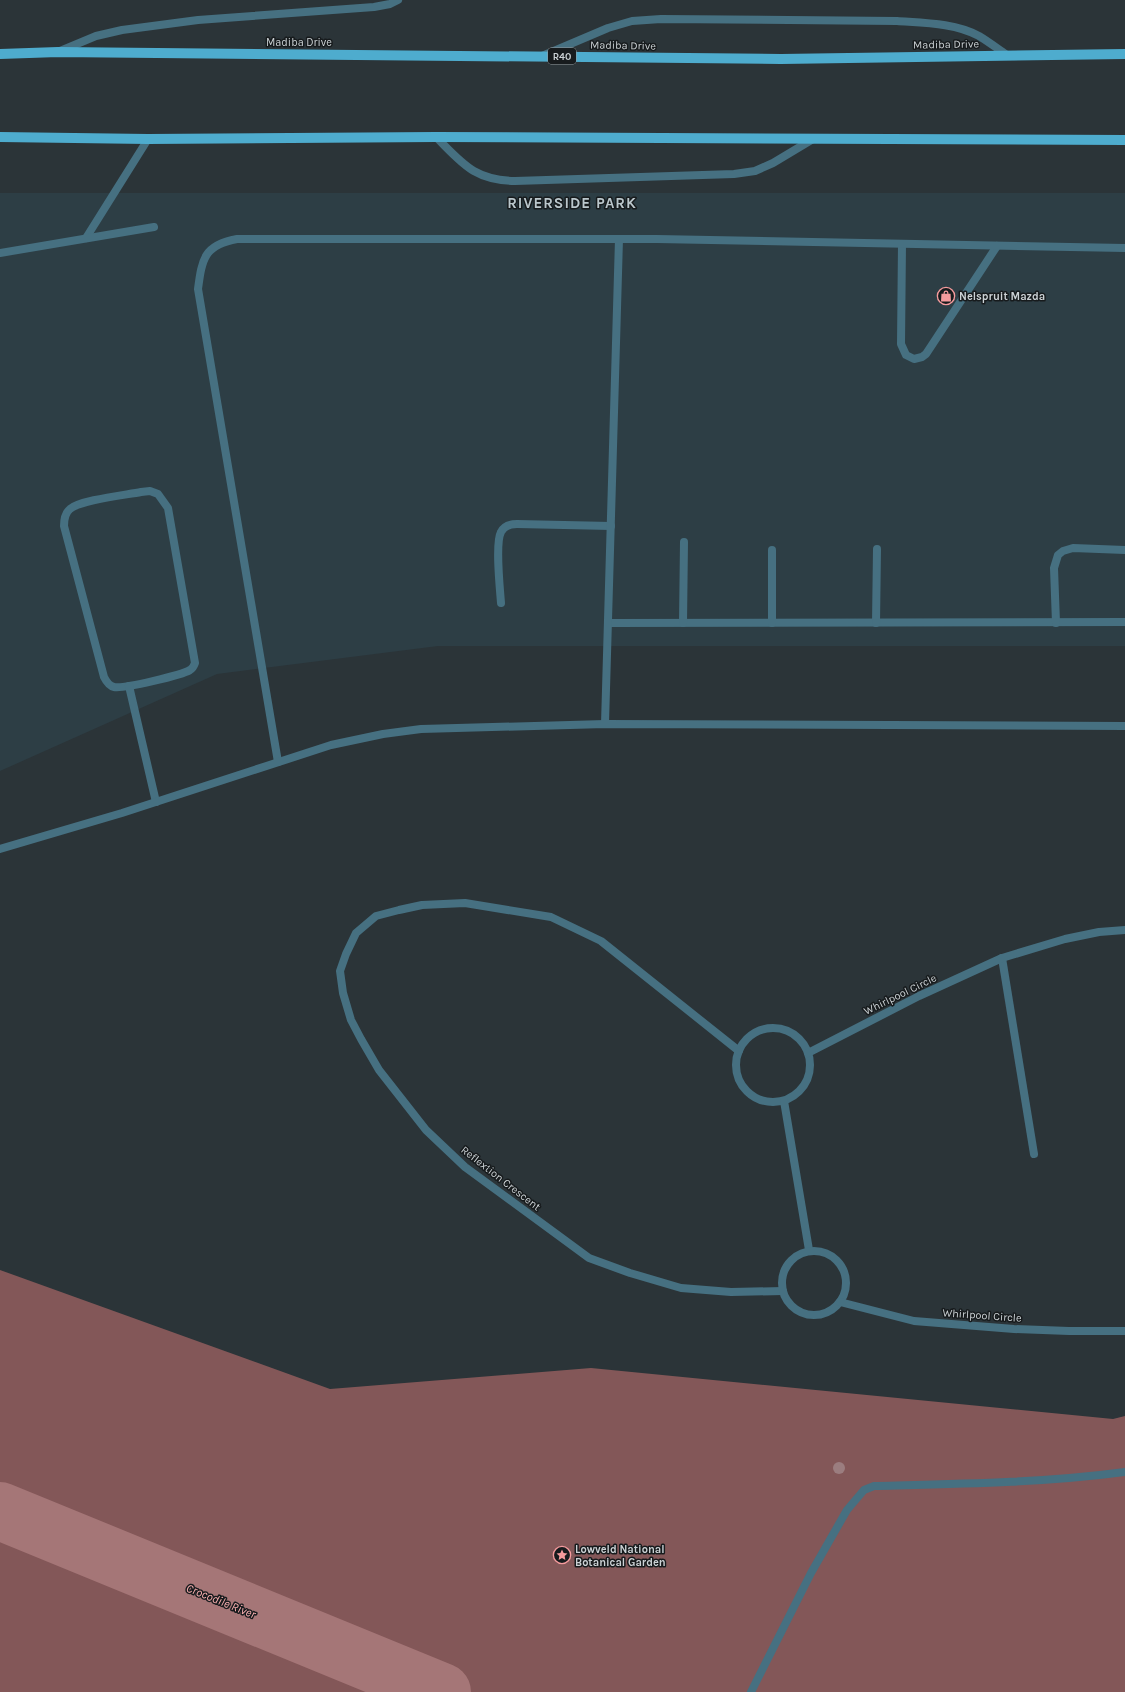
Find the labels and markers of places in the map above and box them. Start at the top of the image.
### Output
shop icon: Nelspruit Mazda [936,286,956,306]
place label: Nelspruit Mazda [959,290,1045,303]
place label: Lowveld National Botanical Garden [575,1543,666,1569]
place icon: Lowveld National Botanical Garden [552,1545,572,1565]

